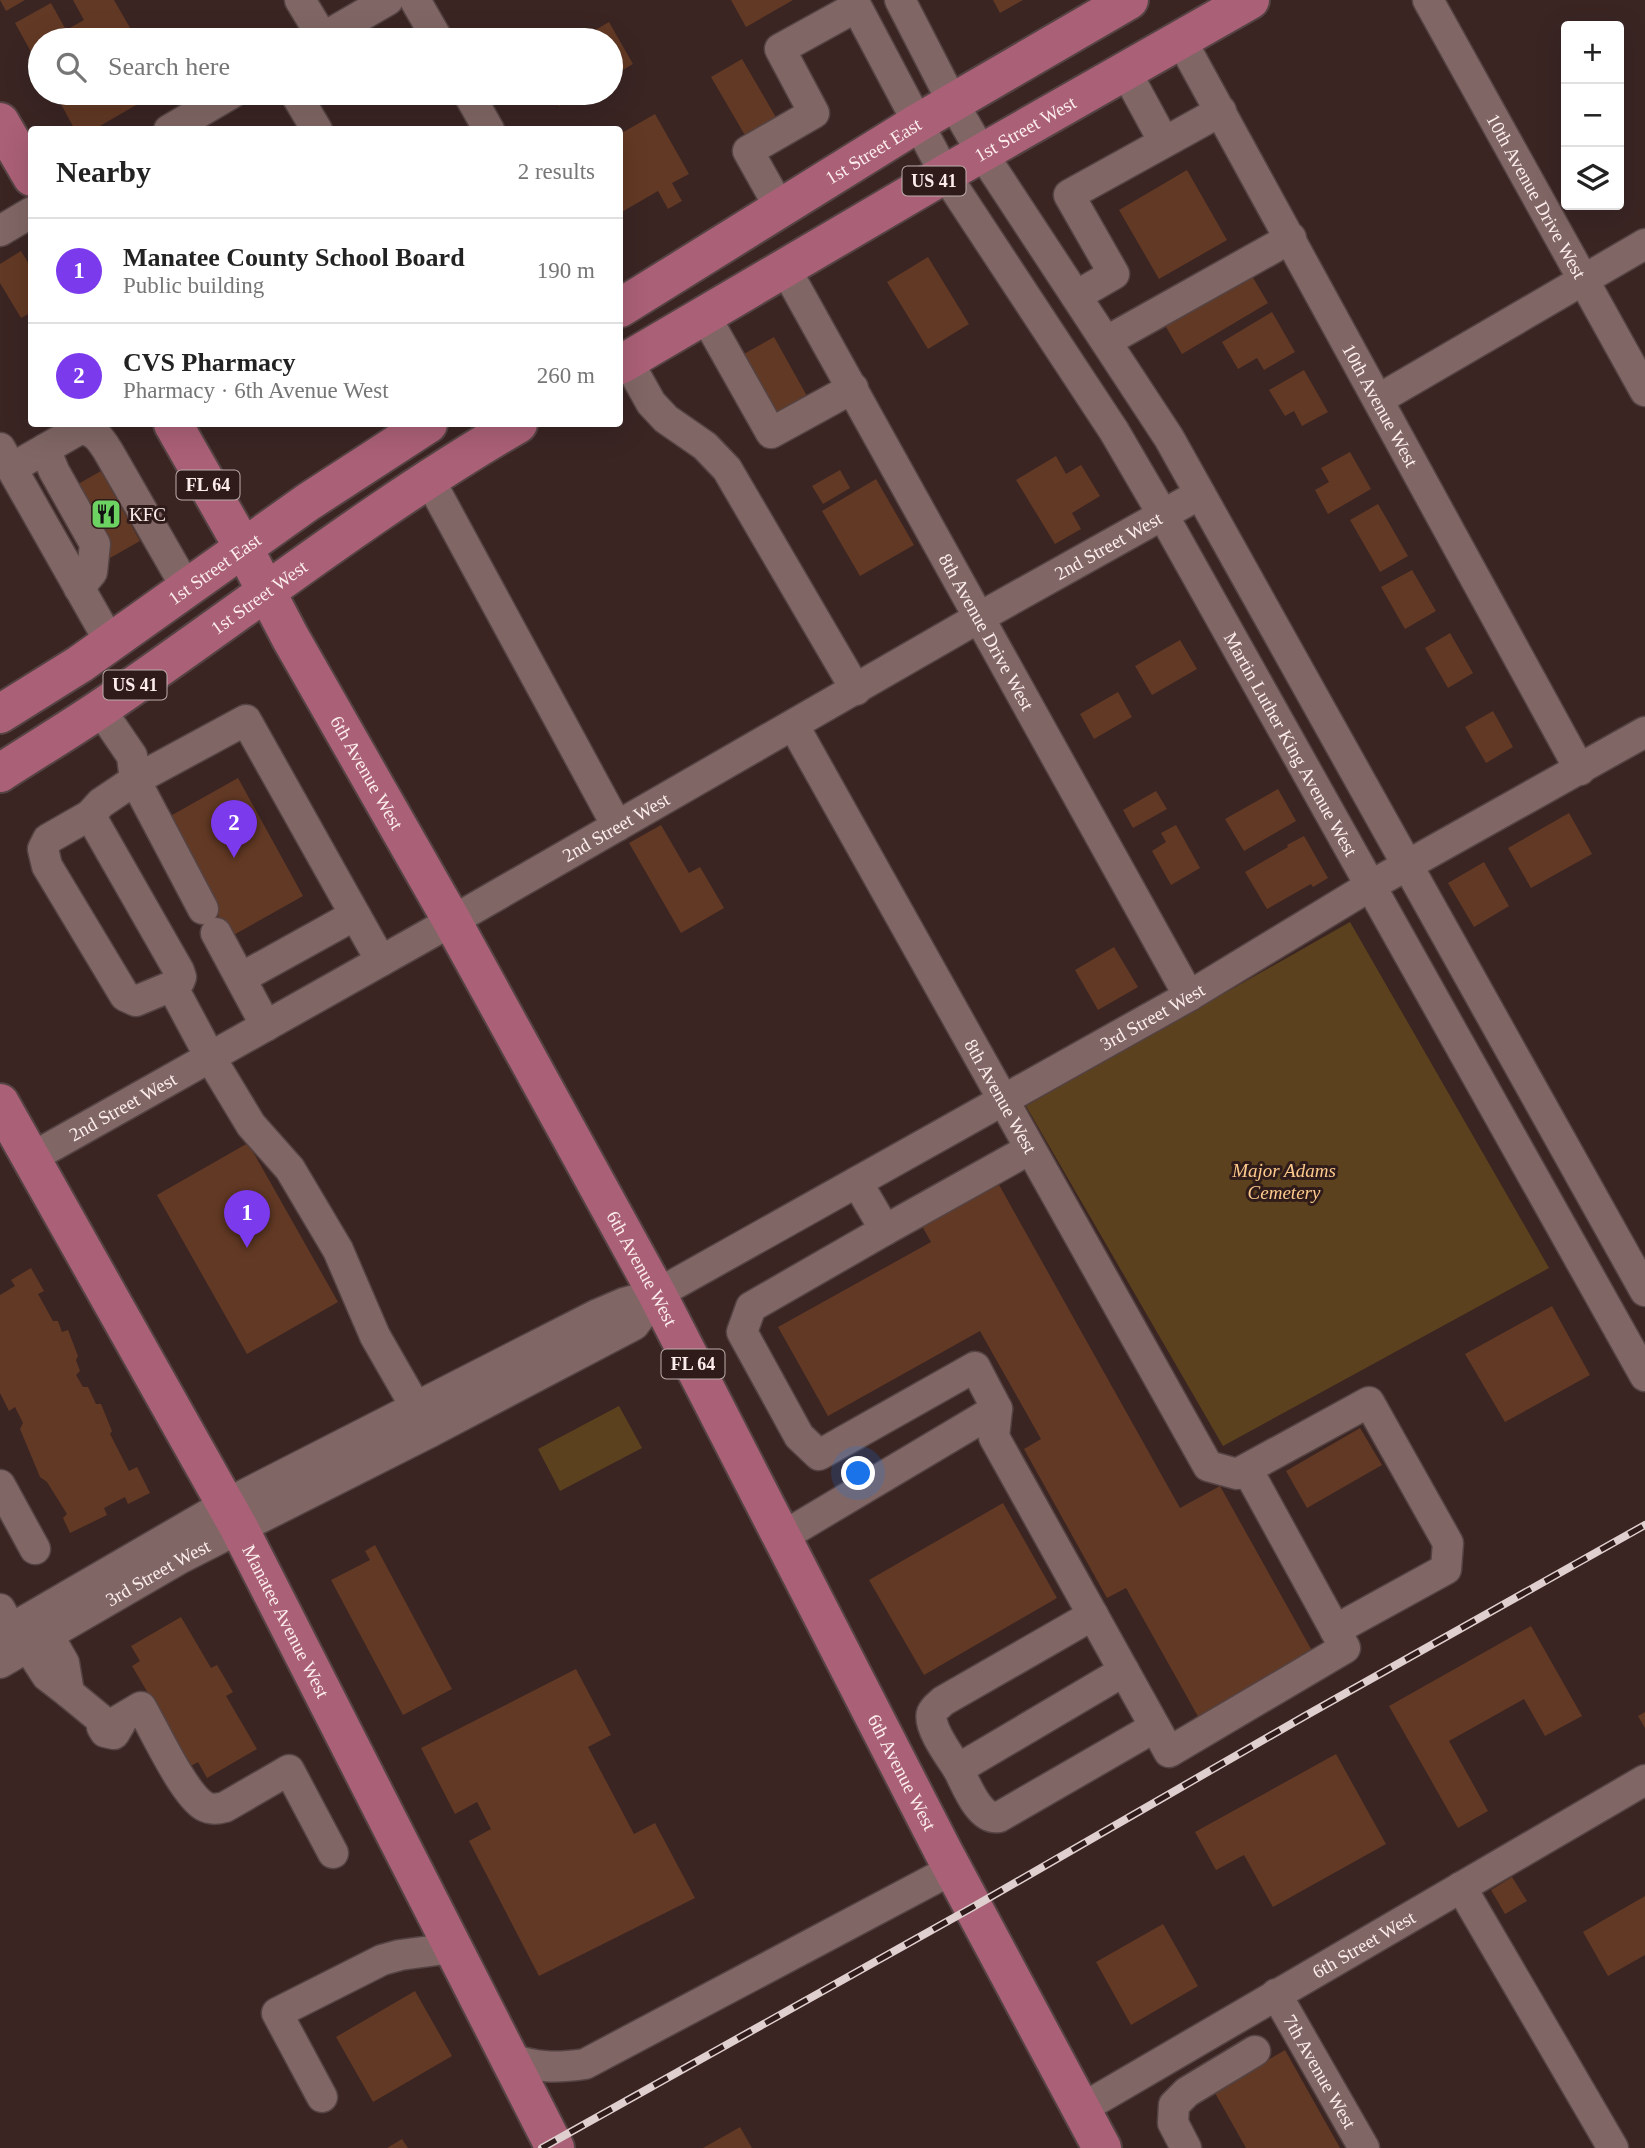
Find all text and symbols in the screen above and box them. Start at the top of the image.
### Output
map controls [1561,21,1624,210]
button: + [1561,21,1624,84]
search box [28,28,623,105]
icon: search [52,48,90,86]
text: Search here [108,52,230,81]
button: − [1561,84,1624,147]
street label: 1st Street West [971,91,1080,166]
street label: 10th Avenue Drive West [1483,110,1591,283]
street label: 1st Street East [821,113,925,188]
button: layers [1561,147,1624,210]
text: Nearby [56,155,151,188]
text: 2 results [518,159,595,184]
road number: US 41 [902,166,965,196]
text: Manatee County School Board [123,243,465,272]
text: 1 [73,258,85,283]
text: 190 m [537,258,595,283]
text: Public building [123,273,264,298]
street label: 10th Avenue West [1338,340,1423,471]
text: CVS Pharmacy [123,348,296,377]
text: 2 [73,363,85,388]
text: 260 m [537,363,595,388]
text: Pharmacy · 6th Avenue West [123,378,389,403]
road number: FL 64 [176,471,240,500]
restaurant icon: KFC [89,497,123,531]
place label: KFC [129,504,166,525]
street label: 2nd Street West [1051,507,1166,584]
street label: 1st Street East [164,528,265,609]
street label: 8th Avenue Drive West [935,550,1039,714]
street label: 1st Street West [207,555,311,638]
street label: Martin Luther King Avenue West [1220,628,1363,860]
road number: US 41 [104,670,166,700]
street label: 6th Avenue West [327,712,408,834]
street label: 2nd Street West [559,787,673,866]
pin: 2 [211,800,257,858]
street label: 3rd Street West [1096,978,1209,1054]
street label: 8th Avenue West [961,1035,1042,1157]
street label: 2nd Street West [65,1068,180,1145]
park label: Major Adams Cemetery [1231,1160,1336,1203]
pin: 1 [224,1190,270,1248]
street label: 6th Avenue West [603,1207,682,1330]
road number: FL 64 [662,1350,724,1378]
your location [841,1456,875,1490]
street label: 3rd Street West [102,1534,214,1610]
street label: Manatee Avenue West [239,1541,334,1702]
street label: 6th Avenue West [864,1710,941,1834]
street label: 6th Street West [1308,1906,1419,1982]
street label: 7th Avenue West [1279,2011,1361,2133]

